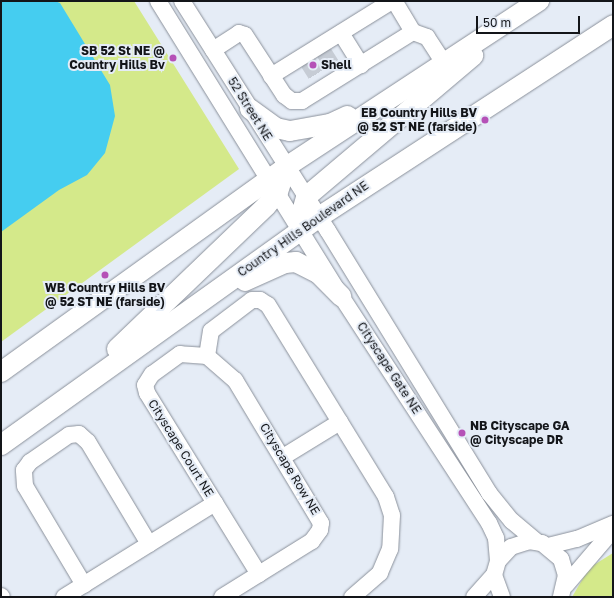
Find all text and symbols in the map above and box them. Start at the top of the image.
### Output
scale bar [478,8,582,34]
text: 50 m [483,15,511,30]
place label: SB 52 St NE @ Country Hills Bv [69,44,165,72]
marker: SB 52 St NE @ Country Hills Bv [168,53,178,63]
place label: Shell [321,58,351,72]
marker: Shell [308,60,318,70]
street label: 52 Street NE [225,75,275,143]
place label: EB Country Hills BV @ 52 ST NE (farside) [357,106,477,134]
marker: EB Country Hills BV @ 52 ST NE (farside) [480,115,490,125]
street label: Country Hills Boulevard NE [235,178,371,280]
marker: WB Country Hills BV @ 52 ST NE (farside) [100,270,110,280]
place label: WB Country Hills BV @ 52 ST NE (farside) [45,281,165,309]
street label: Cityscape Gate NE [354,319,424,417]
street label: Cityscape Court NE [145,397,217,499]
place label: NB Cityscape GA @ Cityscape DR [470,419,570,447]
street label: Cityscape Row NE [257,421,323,517]
marker: NB Cityscape GA @ Cityscape DR [457,428,467,438]

